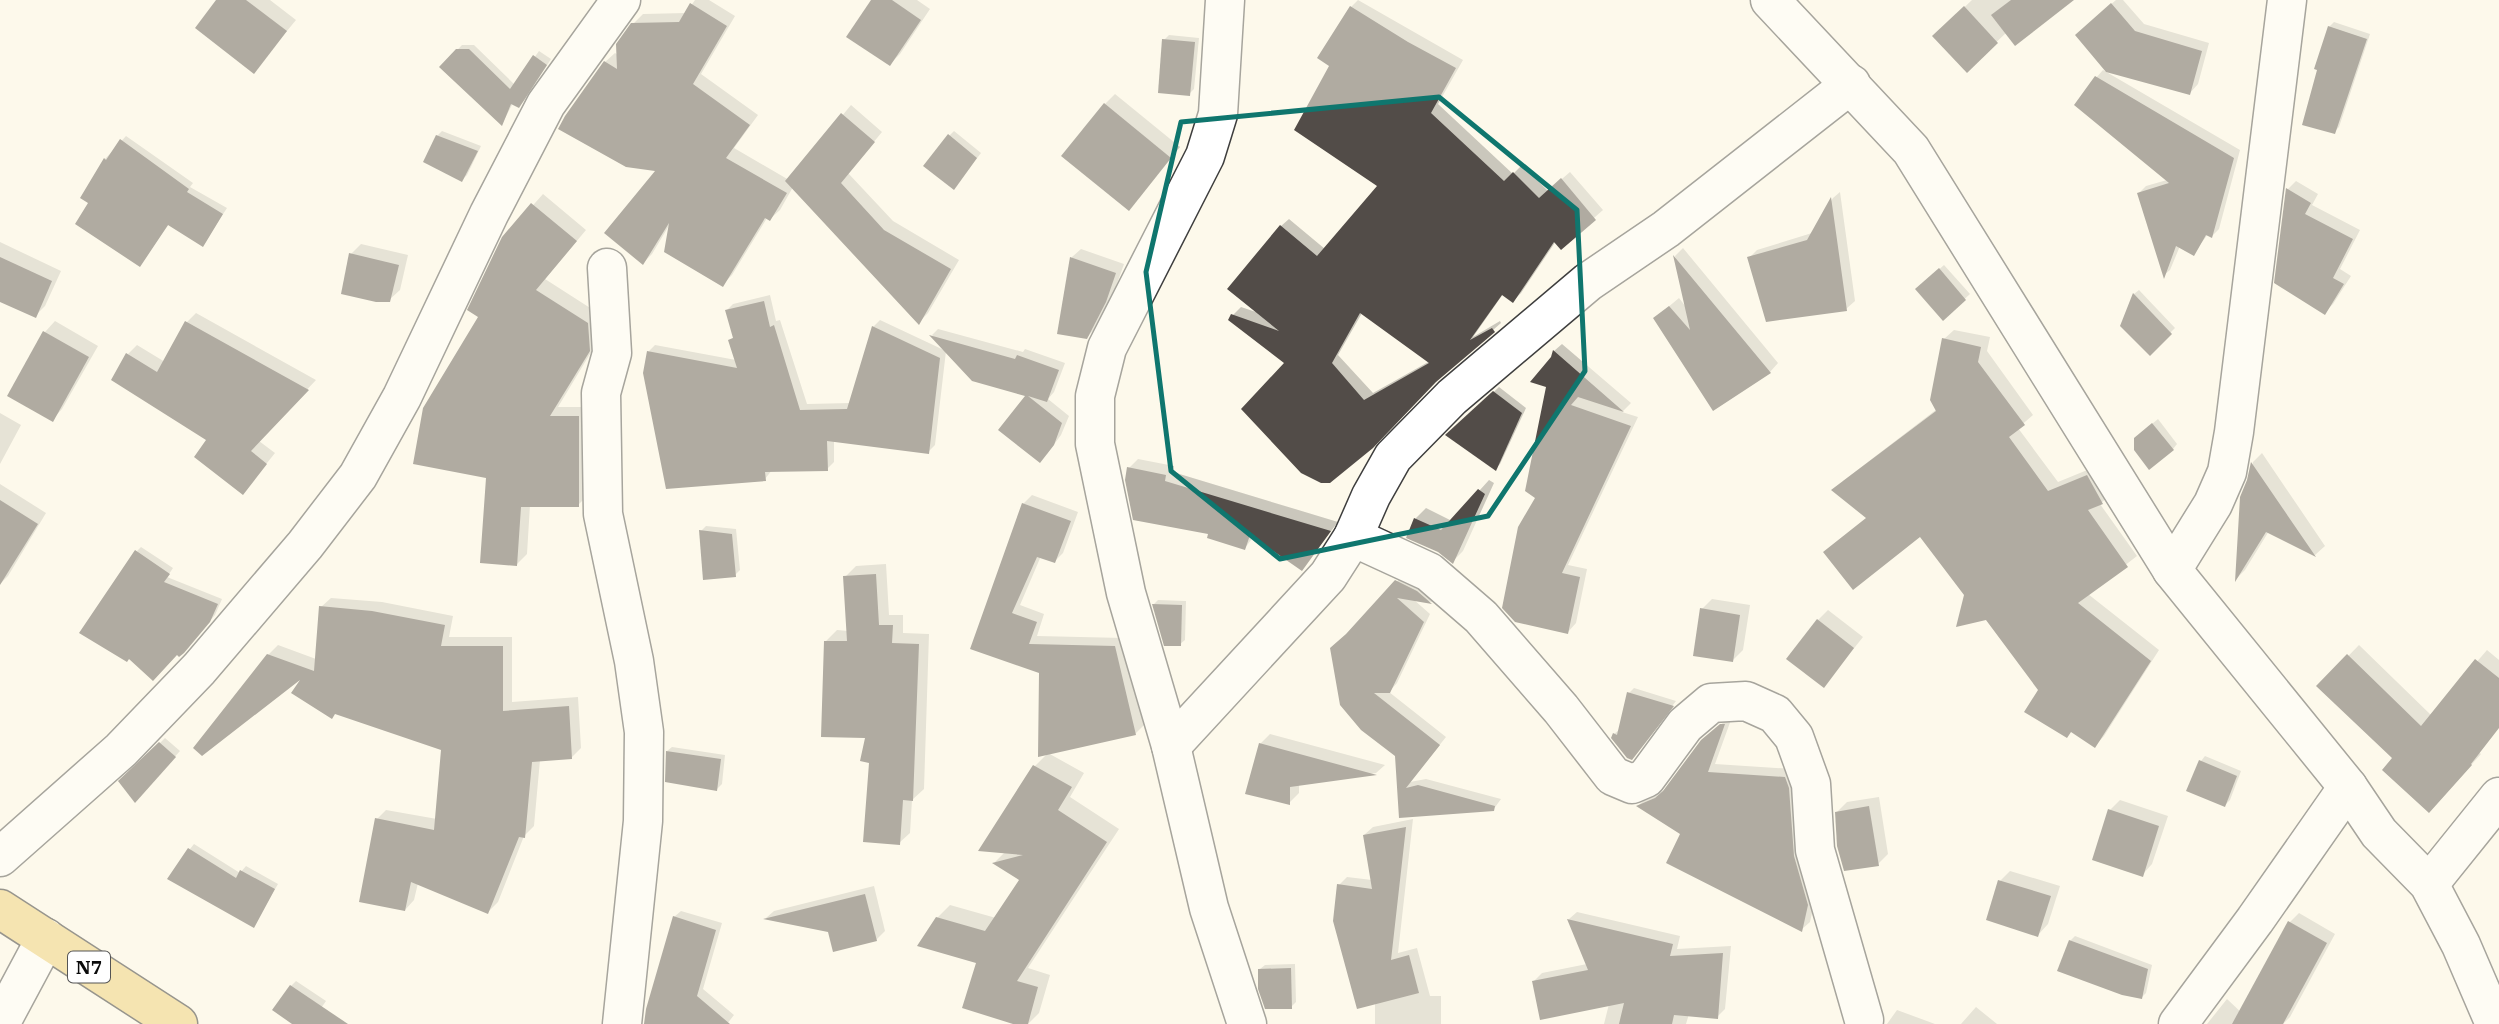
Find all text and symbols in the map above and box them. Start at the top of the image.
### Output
road number: N7 [68,951,110,982]

